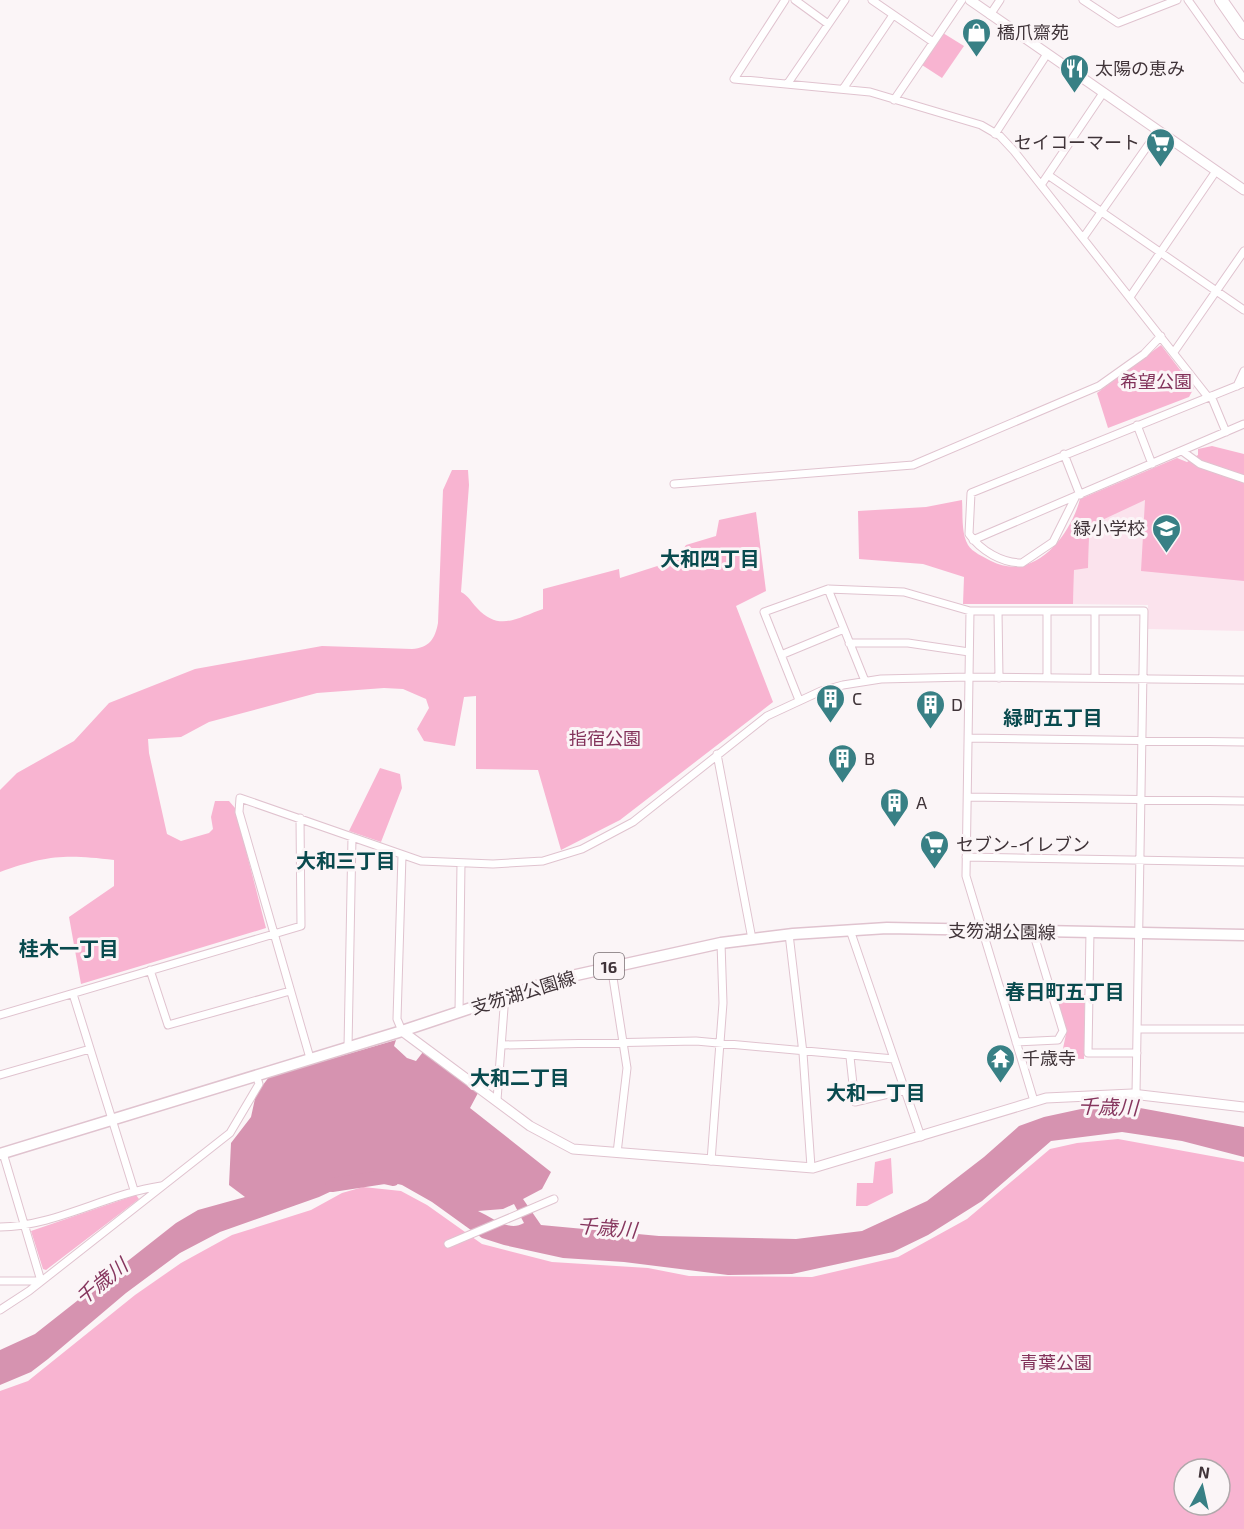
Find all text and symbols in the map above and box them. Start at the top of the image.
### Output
shop icon: 橋爪齋苑 [960,16,992,58]
place label: 橋爪齋苑 [997,21,1069,43]
restaurant icon: 太陽の恵み [1058,52,1090,94]
place label: 太陽の恵み [1095,57,1185,79]
supermarket icon: セイコーマート [1145,126,1177,168]
place label: セイコーマート [1014,131,1140,153]
park label: 希望公園 [1120,370,1192,392]
school or university icon: 緑小学校 [1150,512,1182,554]
place label: 緑小学校 [1073,517,1145,539]
district label: 大和四丁目 [660,546,760,570]
building icon: C [815,682,847,724]
place label: C [852,687,862,709]
building icon: D [914,688,946,730]
place label: D [951,693,963,715]
district label: 緑町五丁目 [1003,705,1103,729]
park label: 指宿公園 [569,727,641,749]
building icon: B [827,742,859,784]
place label: B [864,747,875,769]
building icon: A [879,786,911,828]
place label: A [916,791,928,813]
supermarket icon: セブン-イレブン [919,828,951,870]
place label: セブン-イレブン [956,833,1090,855]
district label: 大和三丁目 [296,848,396,872]
street label: 支笏湖公園線 [948,919,1056,943]
district label: 桂木一丁目 [19,936,119,960]
road number: 16 [594,953,624,979]
street label: 支笏湖公園線 [468,966,578,1018]
district label: 春日町五丁目 [1005,979,1125,1003]
temple icon: 千歳寺 [985,1042,1017,1084]
place label: 千歳寺 [1022,1047,1076,1069]
district label: 大和二丁目 [470,1065,570,1089]
district label: 大和一丁目 [826,1080,926,1104]
water label: 千歳川 [1078,1093,1140,1119]
water label: 千歳川 [576,1212,640,1242]
water label: 千歳川 [70,1252,133,1309]
park label: 青葉公園 [1020,1351,1092,1373]
north arrow [1172,1457,1232,1517]
text: N [1197,1461,1211,1482]

